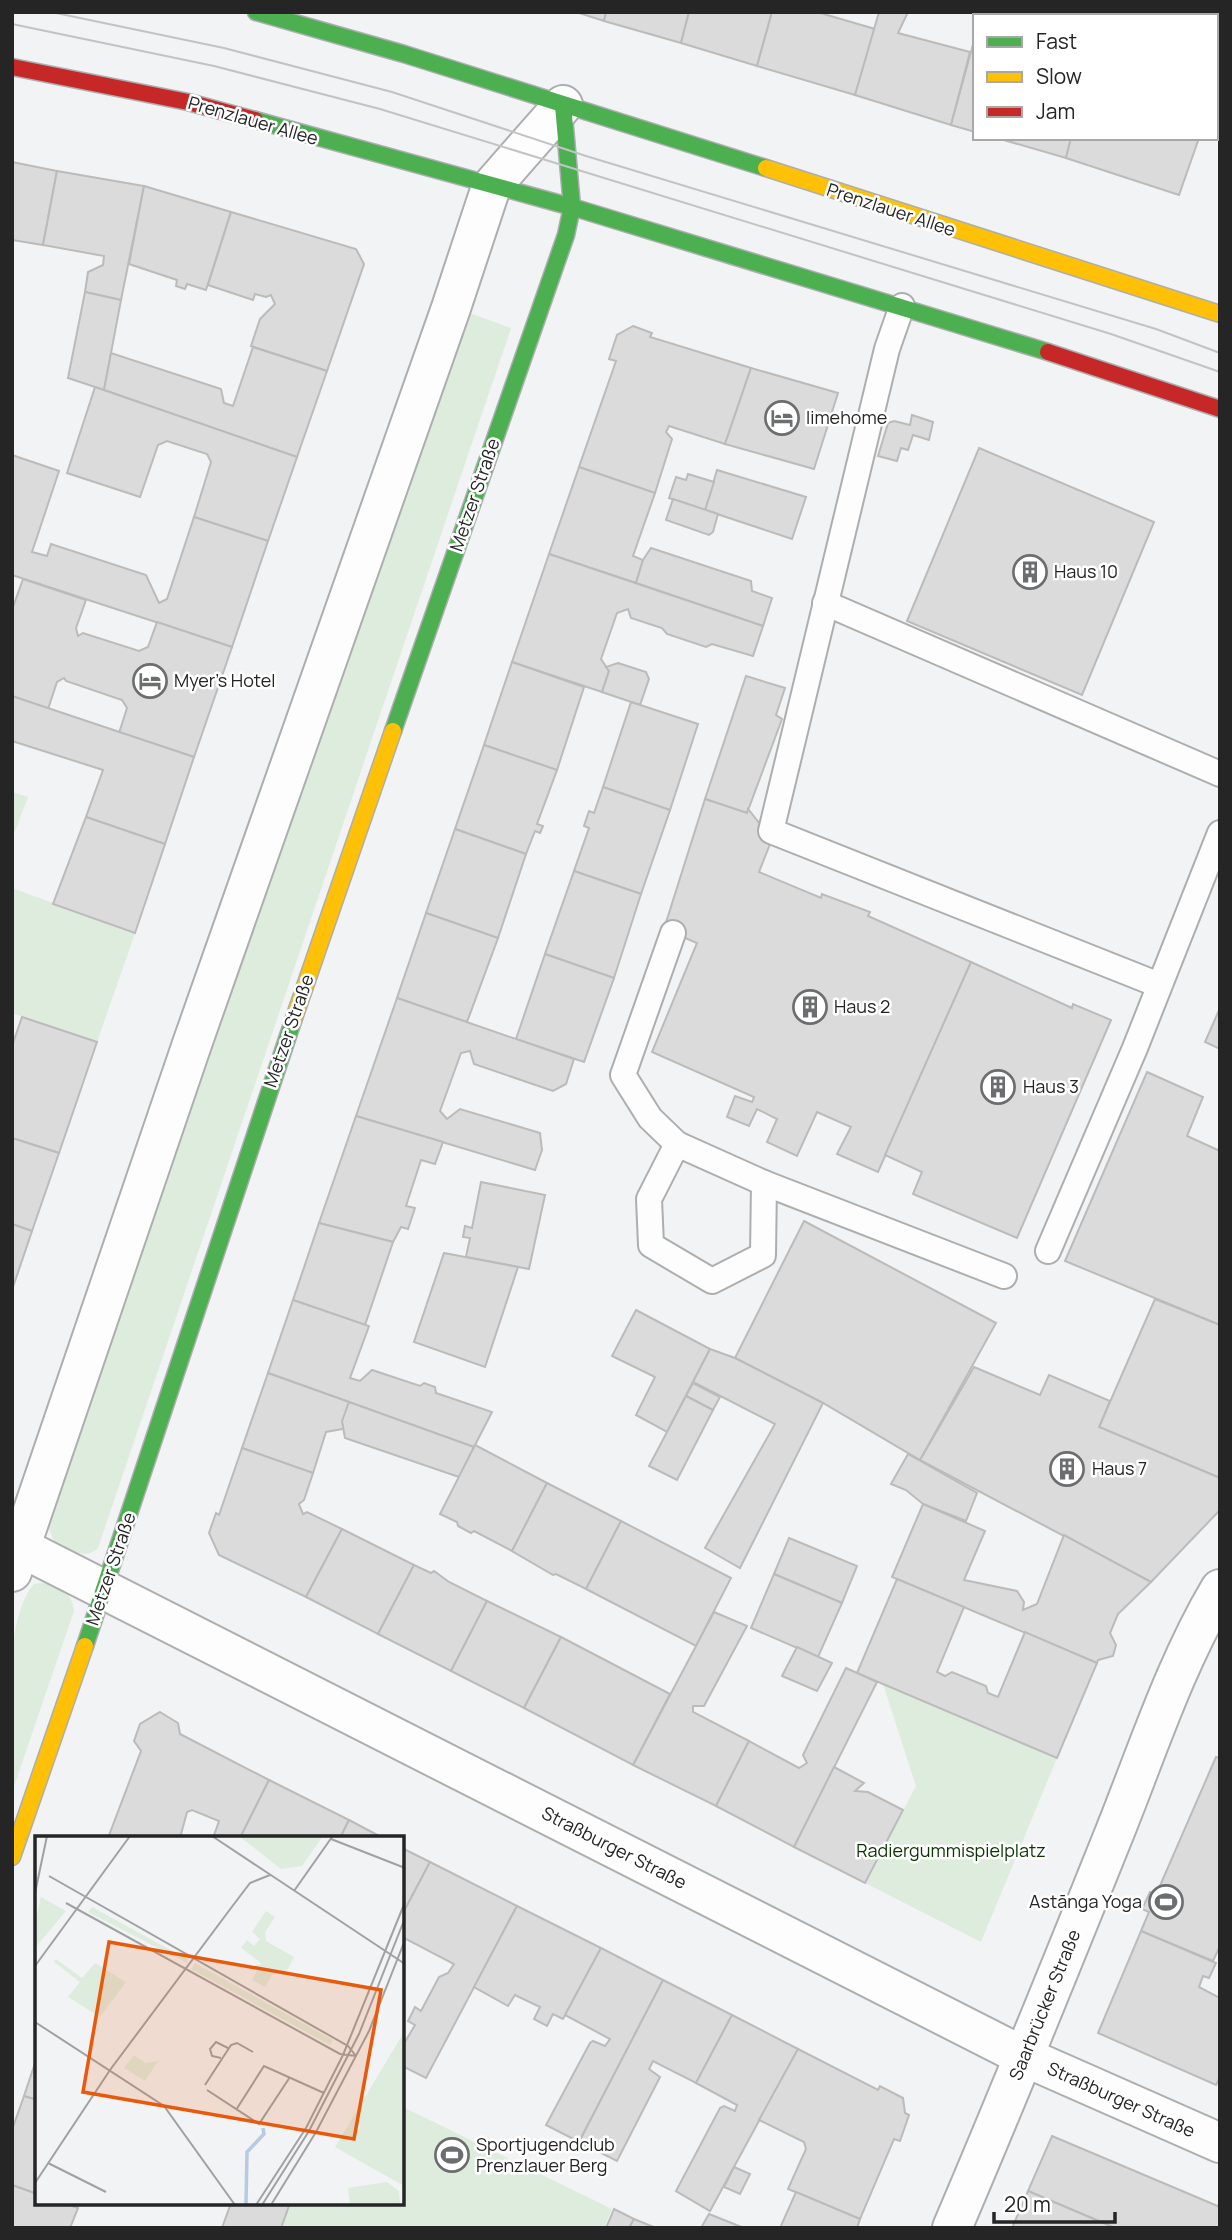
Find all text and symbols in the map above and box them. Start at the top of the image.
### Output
legend [973,14,1218,140]
text: Fast [1036,27,1077,55]
text: Slow [1036,62,1082,90]
street label: Prenzlauer Allee [186,90,321,150]
text: Jam [1036,97,1075,125]
street label: Prenzlauer Allee [824,177,959,241]
hotel icon: limehome [763,399,801,437]
place label: limehome [806,405,887,429]
street label: Metzer Straße [443,435,505,554]
building icon: Haus 10 [1011,553,1049,591]
place label: Haus 10 [1054,559,1118,583]
hotel icon: Myer's Hotel [131,662,169,700]
place label: Myer's Hotel [174,668,275,692]
street label: Metzer Straße [257,971,319,1090]
building icon: Haus 2 [791,988,829,1026]
place label: Haus 2 [834,994,890,1018]
building icon: Haus 3 [979,1068,1017,1106]
place label: Haus 3 [1023,1074,1079,1098]
building icon: Haus 7 [1048,1450,1086,1488]
place label: Haus 7 [1092,1456,1147,1480]
street label: Metzer Straße [79,1509,141,1628]
street label: Straßburger Straße [538,1800,691,1894]
inset map [35,1836,404,2205]
park label: Radiergummispielplatz [856,1838,1046,1862]
sports icon: Astānga Yoga [1147,1883,1185,1921]
place label: Astānga Yoga [1029,1889,1142,1913]
street label: Saarbrücker Straße [1003,1926,1085,2084]
street label: Straßburger Straße [1044,2056,1199,2142]
place label: Sportjugendclub Prenzlauer Berg [476,2132,615,2177]
sports icon: Sportjugendclub Prenzlauer Berg [433,2136,471,2174]
scale bar [994,2180,1115,2224]
text: 20 m [1004,2190,1051,2218]

